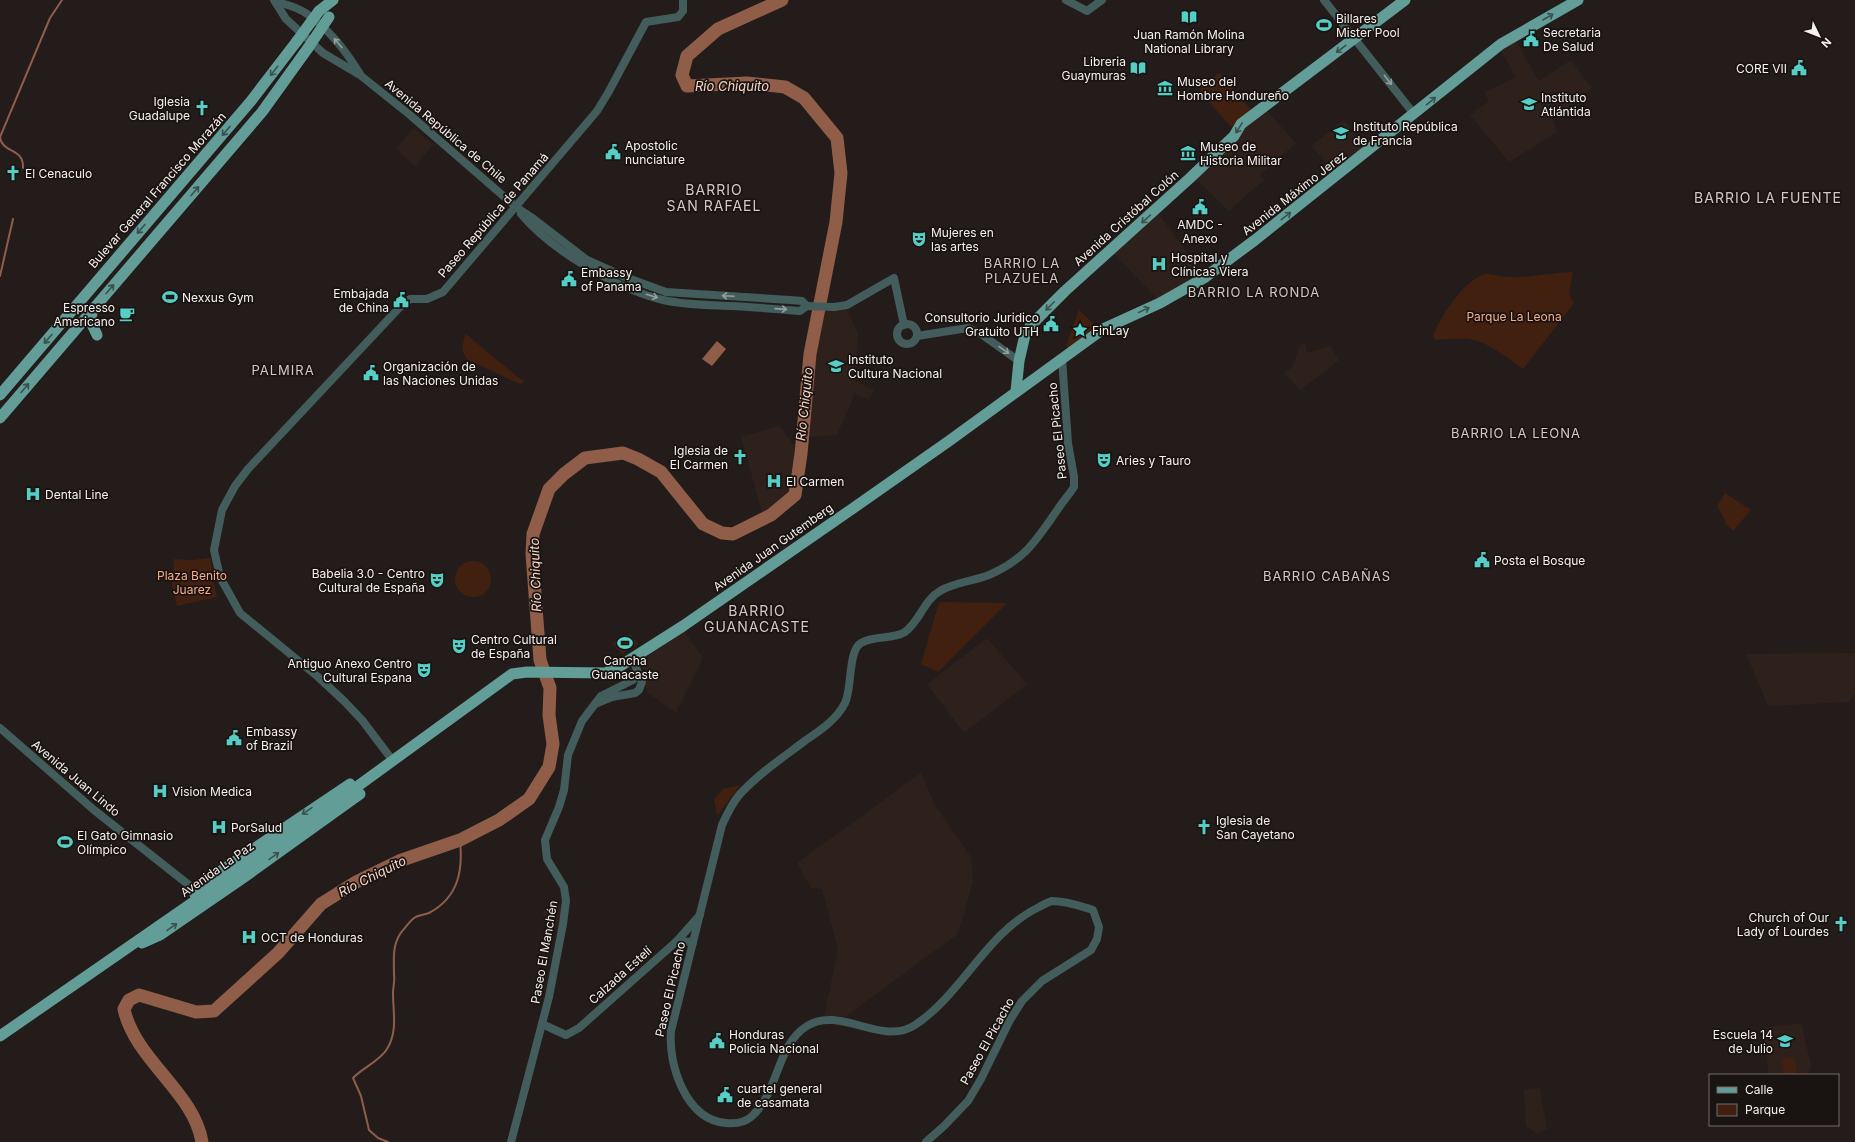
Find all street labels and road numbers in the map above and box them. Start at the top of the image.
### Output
street label: Avenida República de Chile [382,76,510,186]
street label: Bulevar General Francisco Morazán [85,109,229,271]
street label: Avenida Máximo Jerez [1239,148,1349,238]
street label: Paseo República de Panamá [435,149,551,281]
street label: Avenida Cristóbal Colón [1071,167,1181,269]
street label: Paseo El Picacho [1044,382,1070,480]
street label: Avenida Juan Gutemberg [710,500,836,594]
street label: Avenida Juan Lindo [29,737,123,819]
street label: Avenida La Paz [177,838,257,900]
street label: Paseo El Manchén [528,899,560,1005]
street label: Paseo El Picacho [652,940,688,1038]
street label: Calzada Estelí [585,943,655,1007]
street label: Paseo El Picacho [957,995,1017,1087]

